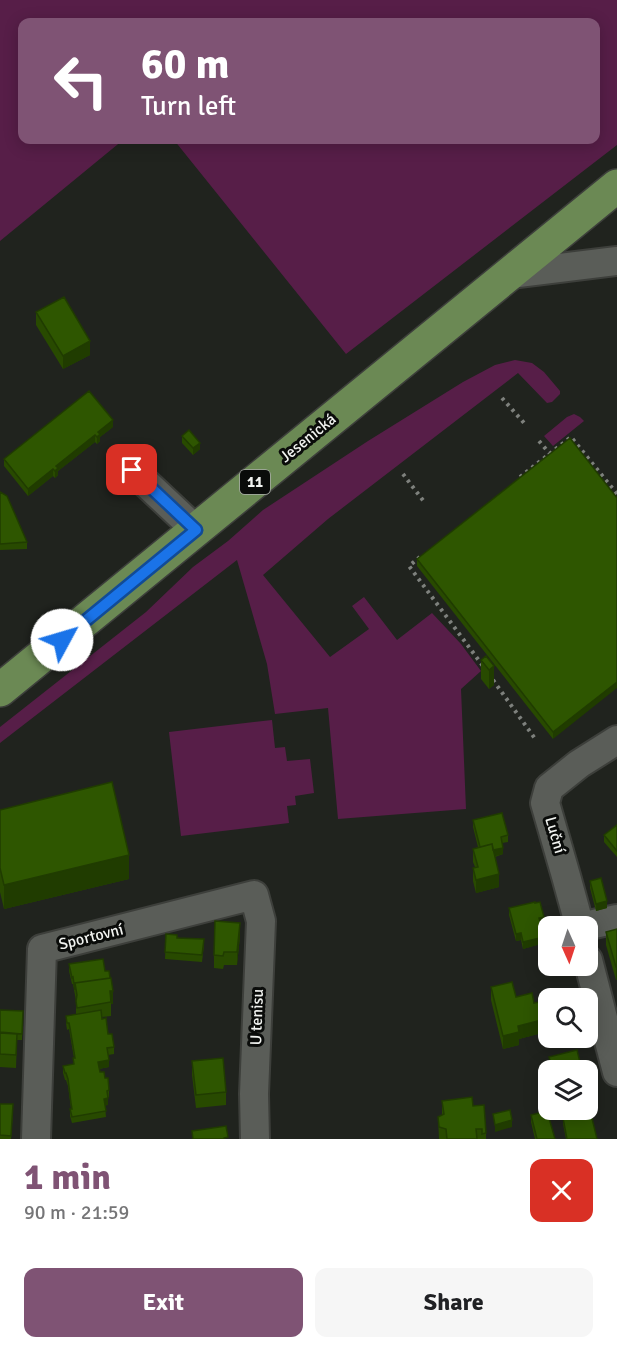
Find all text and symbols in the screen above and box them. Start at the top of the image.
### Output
text: 60 m [141,39,230,90]
icon: left [42,42,120,120]
text: Turn left [141,90,236,123]
street label: Jesenická [276,409,340,467]
pin [106,444,157,495]
icon: arrive [115,453,148,486]
road number: 11 [240,470,270,494]
position arrow [30,608,94,672]
street label: Luční [540,814,570,856]
north arrow [538,916,598,976]
map controls [538,916,598,1120]
street label: Sportovní [57,919,126,955]
street label: U tenisu [246,988,268,1046]
button: search [538,988,598,1048]
button: layers [538,1060,598,1120]
text: 1 min [24,1155,111,1200]
button: close [530,1159,593,1222]
text: 90 m · 21:59 [24,1200,129,1225]
button: Exit [24,1268,303,1337]
button: Share [315,1268,593,1337]

